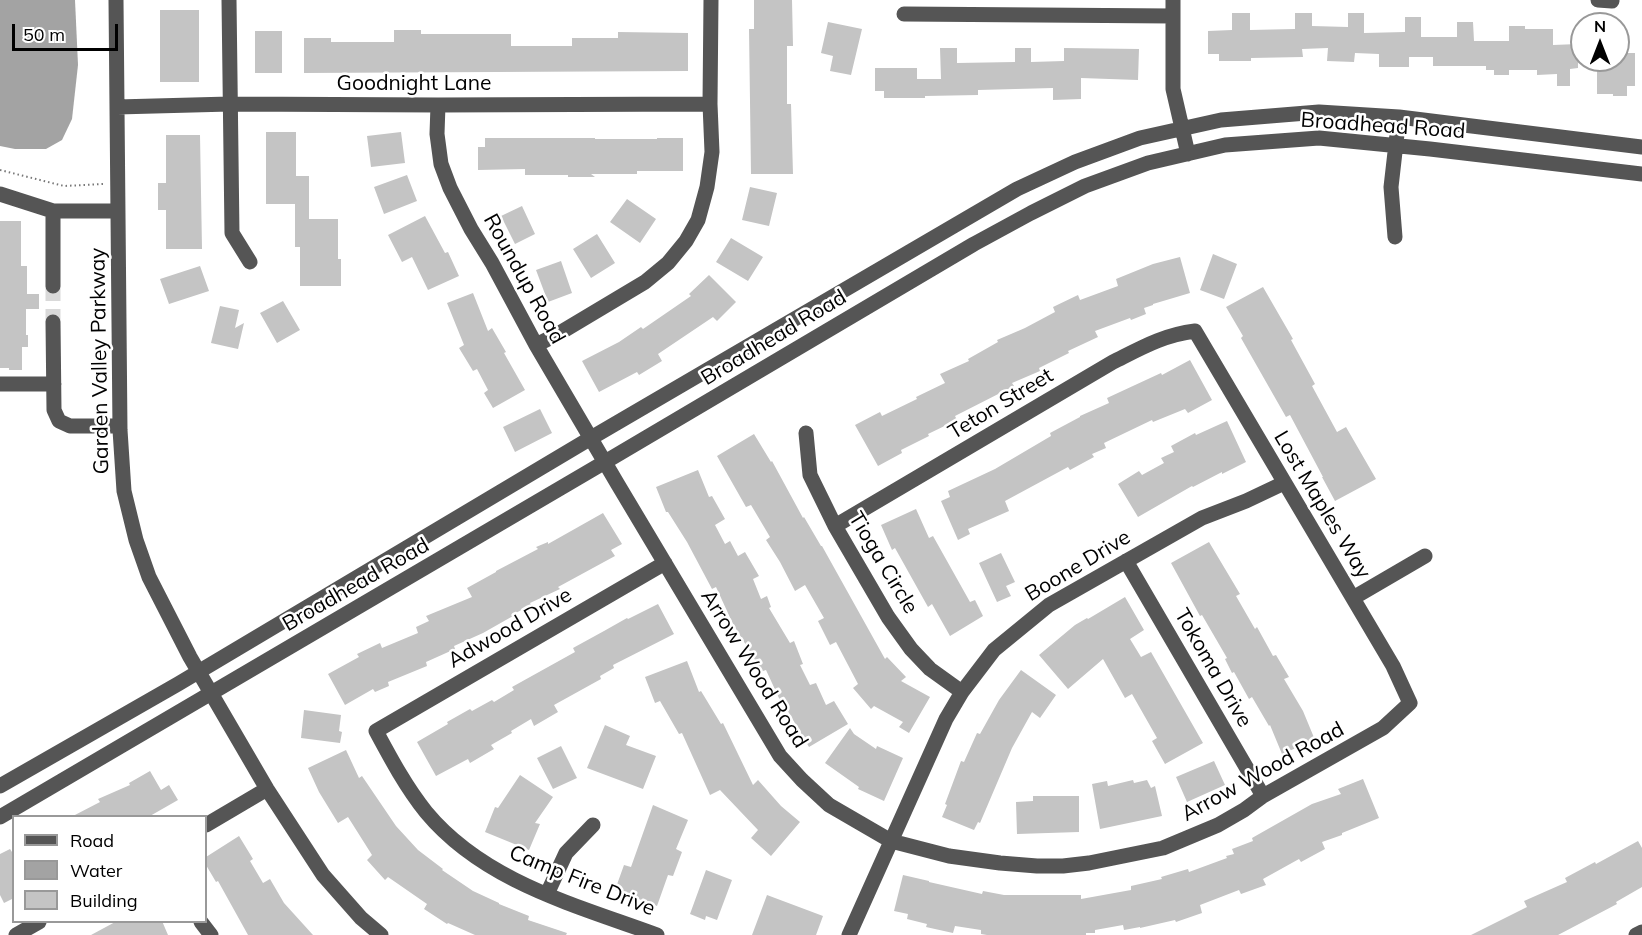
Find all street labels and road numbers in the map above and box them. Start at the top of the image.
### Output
street label: Goodnight Lane [337,71,491,97]
street label: Broadhead Road [1300,108,1466,144]
street label: Roundup Road [478,209,570,349]
street label: Garden Valley Parkway [85,247,115,475]
street label: Broadhead Road [697,285,851,391]
street label: Teton Street [944,363,1058,445]
street label: Lost Maples Way [1268,427,1376,583]
street label: Tioga Circle [843,508,923,618]
street label: Boone Drive [1021,525,1135,607]
street label: Broadhead Road [278,533,434,637]
street label: Adwood Drive [444,582,576,674]
street label: Arrow Wood Road [695,585,813,753]
street label: Tokoma Drive [1169,604,1257,732]
street label: Arrow Wood Road [1177,717,1349,827]
street label: Camp Fire Drive [505,840,659,922]

